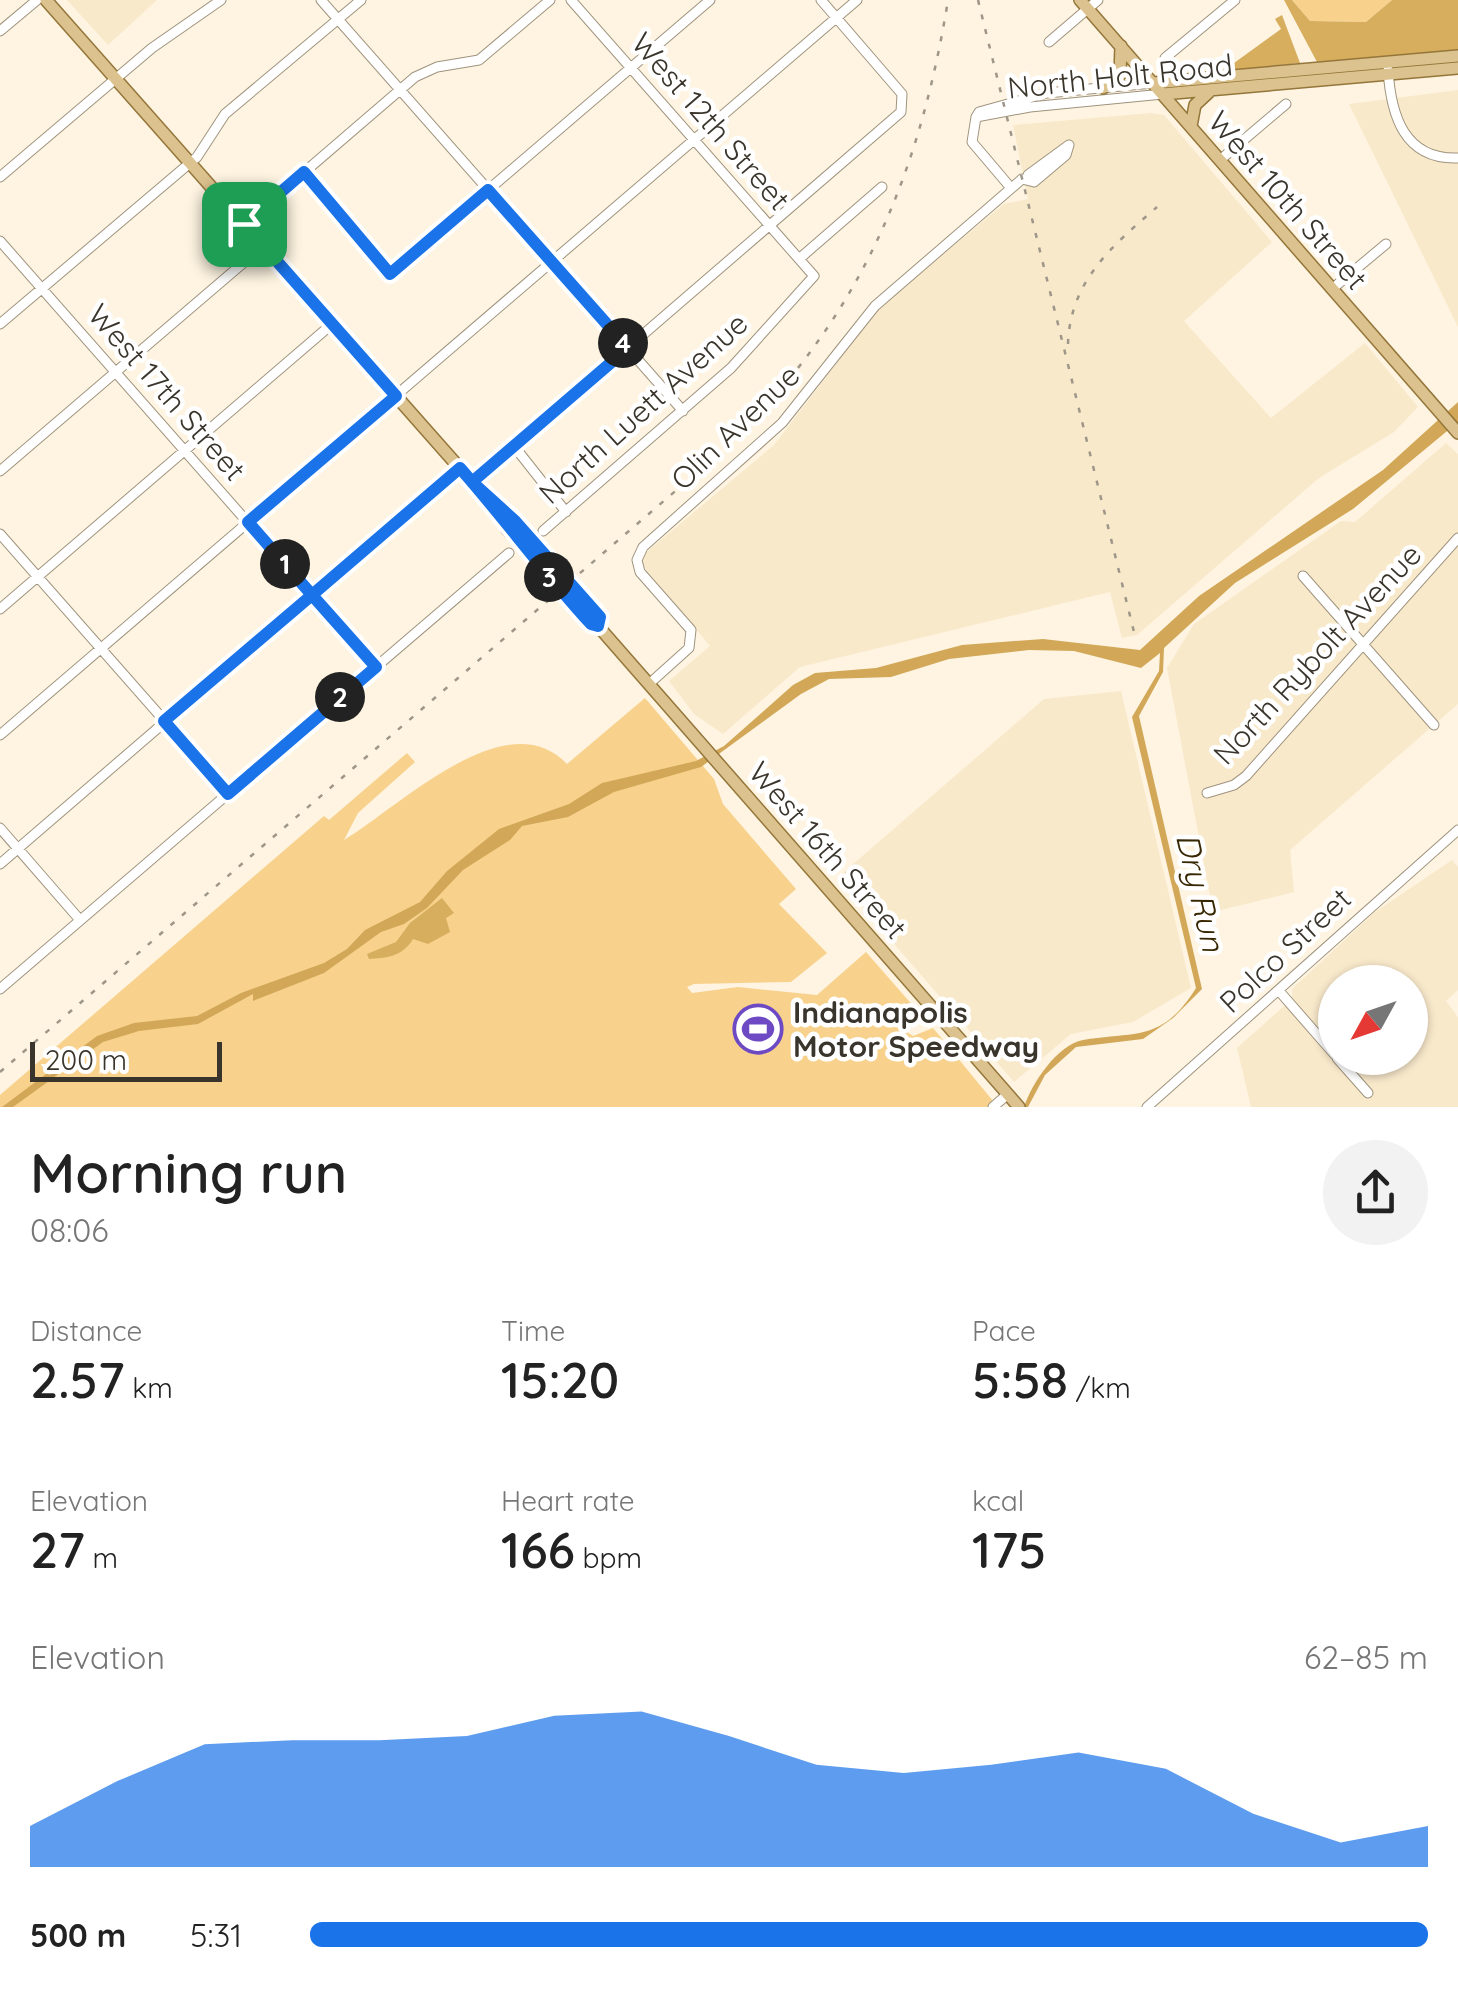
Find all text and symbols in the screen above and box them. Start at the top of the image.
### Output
street label: West 12th Street [623,24,799,218]
street label: North Holt Road [1006,45,1234,107]
street label: West 10th Street [1200,103,1376,297]
pin [202,182,287,267]
icon: arrive [217,197,272,252]
street label: West 17th Street [80,296,254,488]
street label: North Luett Avenue [531,304,755,512]
pin: 4 [598,318,648,368]
text: 4 [615,325,631,360]
street label: Olin Avenue [663,356,807,498]
street label: North Rybolt Avenue [1205,536,1429,772]
pin: 1 [260,539,310,589]
text: 1 [280,546,290,581]
pin: 3 [524,552,574,602]
text: 3 [541,559,557,594]
pin: 2 [315,672,365,722]
text: 2 [332,679,348,714]
street label: West 16th Street [741,754,915,946]
water label: Dry Run [1168,829,1234,956]
street label: Polco Street [1211,879,1359,1021]
north arrow [1318,965,1428,1075]
map controls [1318,965,1428,1075]
place label: Indianapolis Motor Speedway [793,993,1039,1065]
sports icon: Indianapolis Motor Speedway [732,1003,784,1055]
scale bar [30,1037,222,1082]
text: 200 m [45,1042,127,1077]
text: Morning run [30,1138,347,1207]
button: share [1323,1140,1428,1245]
text: 08:06 [30,1210,109,1250]
text: Distance [30,1313,142,1348]
text: Time [501,1313,565,1348]
text: Pace [972,1313,1036,1348]
text: 2.57 [30,1348,125,1411]
text: 15:20 [501,1348,619,1411]
text: 5:58 [972,1348,1068,1411]
text: km [125,1370,173,1405]
text: /km [1068,1370,1131,1405]
text: Elevation [30,1483,148,1518]
text: Heart rate [501,1483,635,1518]
text: kcal [972,1483,1024,1518]
text: 27 [30,1518,85,1581]
text: 166 [501,1518,575,1581]
text: 175 [972,1518,1046,1581]
text: m [85,1540,118,1575]
text: bpm [575,1540,642,1575]
text: Elevation [30,1637,165,1677]
text: 62–85 m [1304,1637,1428,1677]
text: 500 m [30,1915,126,1955]
text: 5:31 [190,1915,242,1955]

